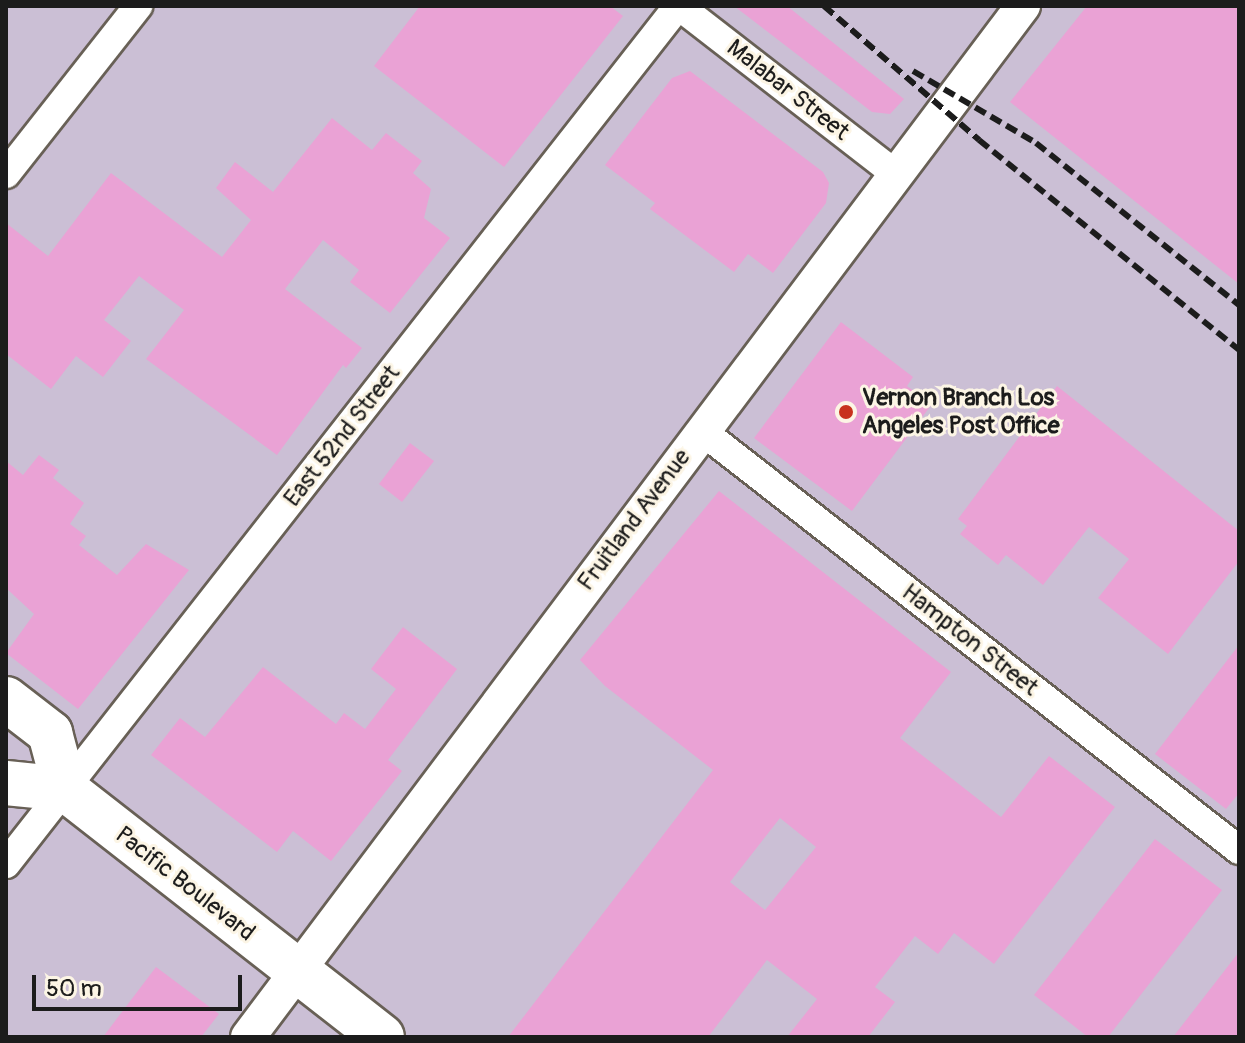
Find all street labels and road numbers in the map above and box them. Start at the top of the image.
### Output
street label: Malabar Street [721,33,855,147]
street label: East 52nd Street [278,360,406,512]
street label: Fruitland Avenue [571,444,697,596]
street label: Hampton Street [896,578,1044,702]
street label: Pacific Boulevard [109,821,261,947]

